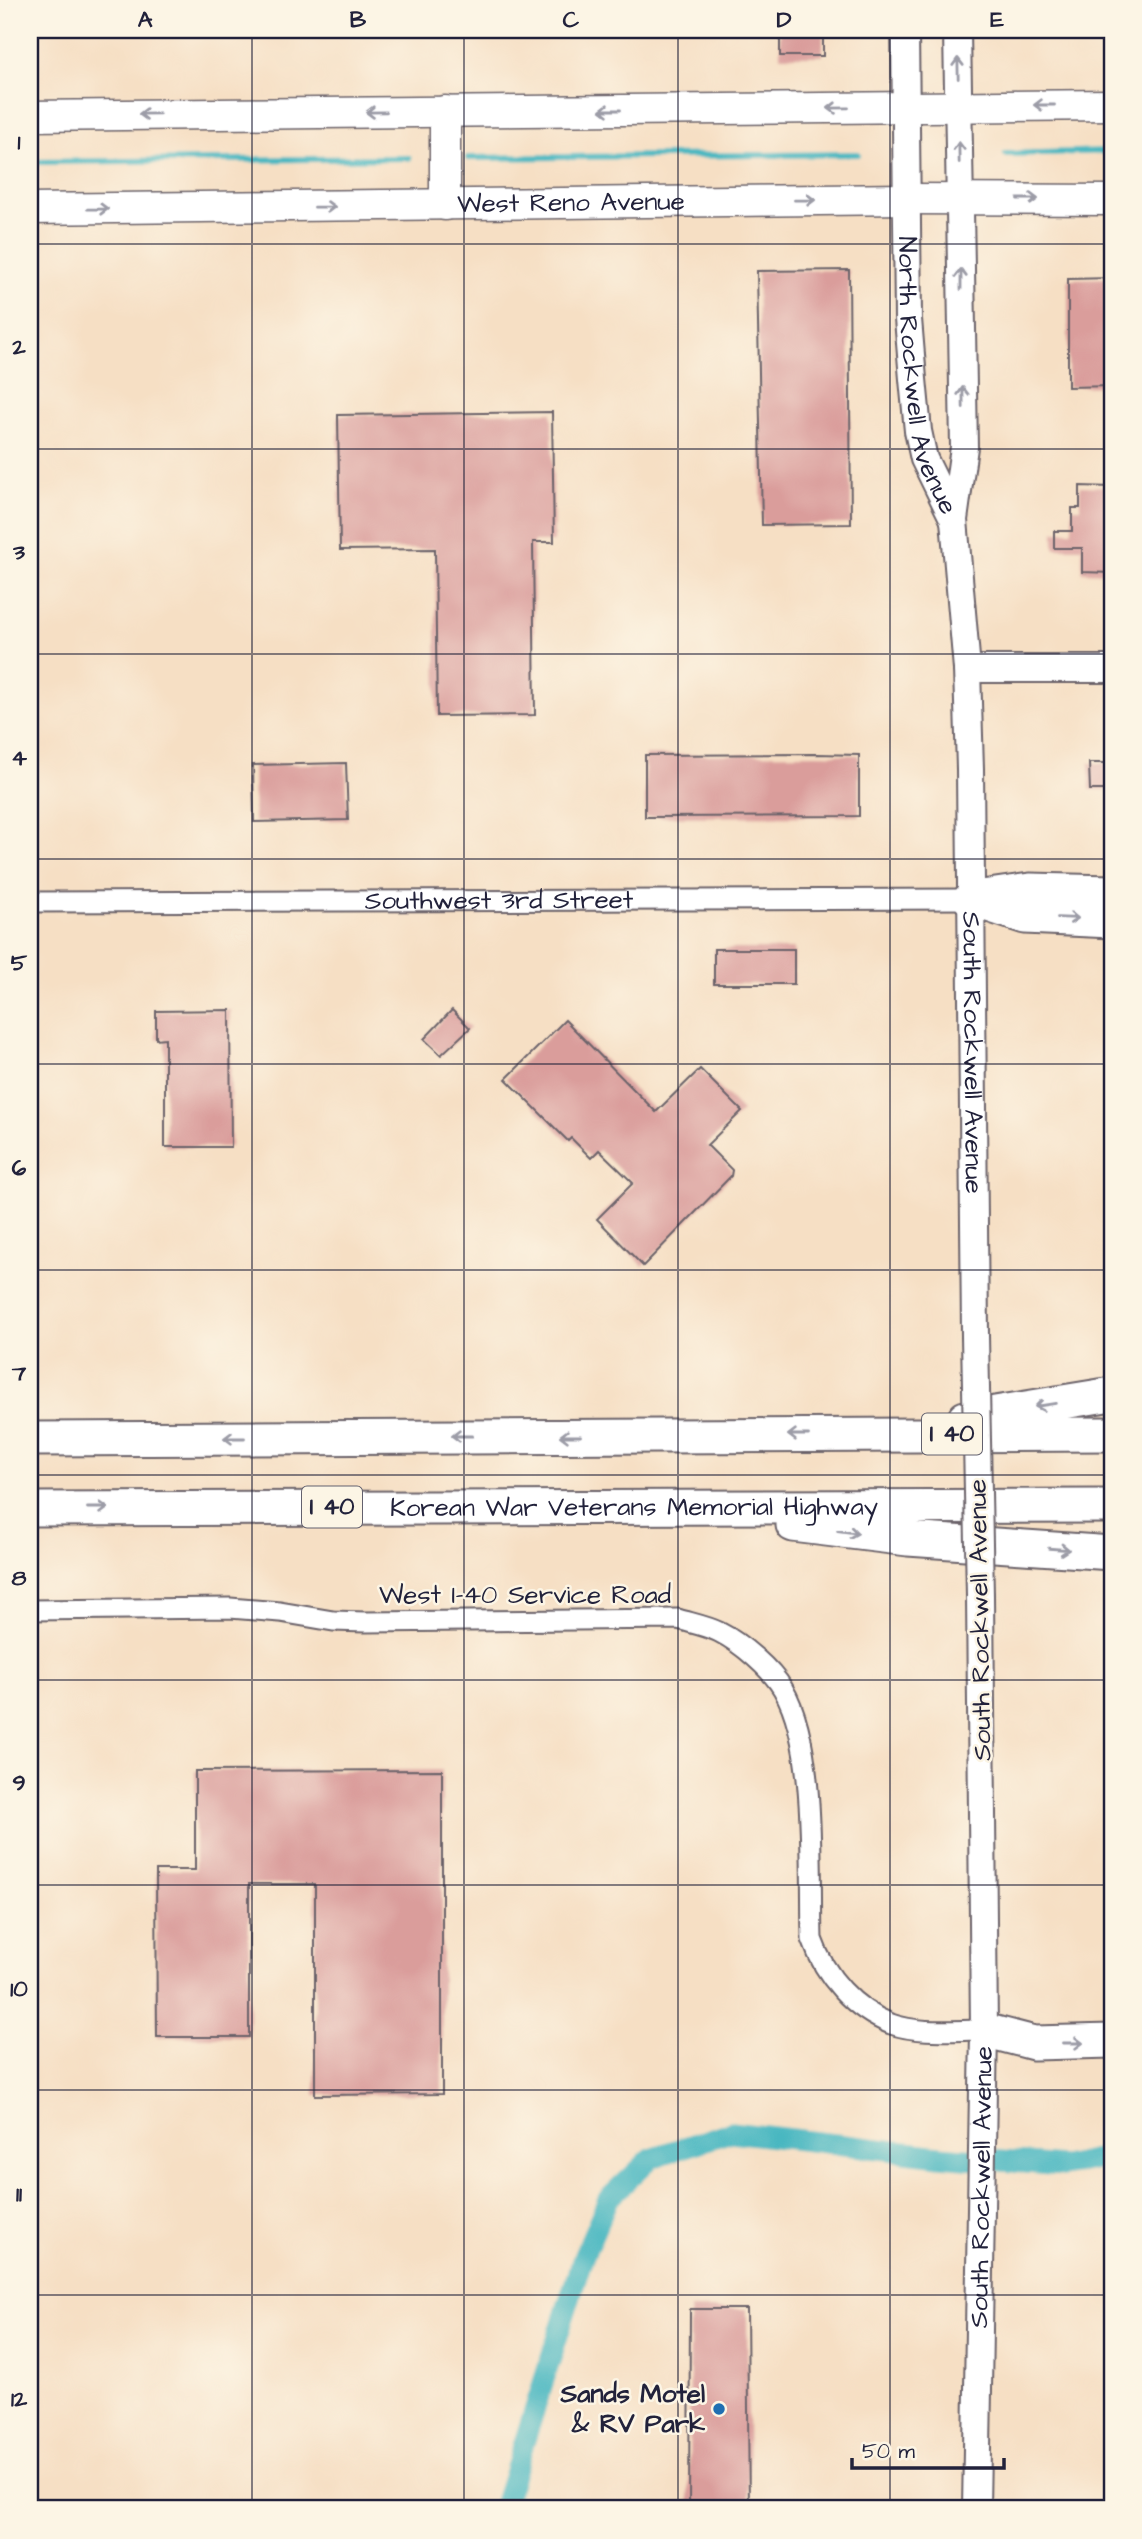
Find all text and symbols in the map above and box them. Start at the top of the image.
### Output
text: A [138,4,153,36]
text: B [350,4,367,36]
text: C [563,4,580,36]
text: D [777,4,792,36]
text: E [990,4,1004,36]
one-way arrow [951,57,965,80]
one-way arrow [1033,99,1056,112]
one-way arrow [827,101,850,115]
one-way arrow [599,103,622,117]
one-way arrow [365,105,388,119]
one-way arrow [138,107,161,121]
text: 1 [18,126,21,158]
one-way arrow [952,141,966,164]
street label: West Reno Avenue [457,184,685,222]
one-way arrow [1016,192,1039,206]
one-way arrow [794,193,817,207]
one-way arrow [314,200,337,213]
one-way arrow [86,202,109,216]
street label: North Rockwell Avenue [889,236,966,520]
one-way arrow [954,268,968,291]
text: 2 [11,331,26,363]
one-way arrow [956,386,969,409]
text: 3 [12,536,25,568]
text: 4 [11,742,27,774]
street label: Southwest 3rd Street [365,882,634,919]
street label: South Rockwell Avenue [953,911,992,1194]
one-way arrow [1057,911,1080,924]
text: 5 [11,947,28,979]
text: 6 [12,1152,27,1184]
text: 7 [11,1357,27,1389]
one-way arrow [1034,1399,1057,1412]
road number: I 40 [922,1414,982,1454]
one-way arrow [787,1428,810,1442]
one-way arrow [451,1429,474,1443]
one-way arrow [559,1429,582,1443]
one-way arrow [223,1431,246,1444]
street label: South Rockwell Avenue [960,1479,1000,1761]
road number: I 40 [302,1486,362,1527]
street label: Korean War Veterans Memorial Highway [390,1489,878,1527]
one-way arrow [86,1502,109,1515]
one-way arrow [836,1525,859,1538]
one-way arrow [1047,1543,1070,1556]
text: 8 [12,1562,27,1594]
street label: West I-40 Service Road [379,1577,671,1613]
text: 9 [12,1767,26,1799]
text: 10 [10,1973,28,2005]
one-way arrow [1061,2036,1084,2050]
street label: South Rockwell Avenue [961,2046,1002,2328]
text: 11 [16,2178,22,2210]
place label: Sands Motel & RV Park [559,2376,706,2442]
text: 12 [11,2383,28,2415]
marker: Sands Motel & RV Park [711,2401,727,2417]
scale bar [852,2427,1004,2471]
text: 50 m [862,2437,916,2466]

